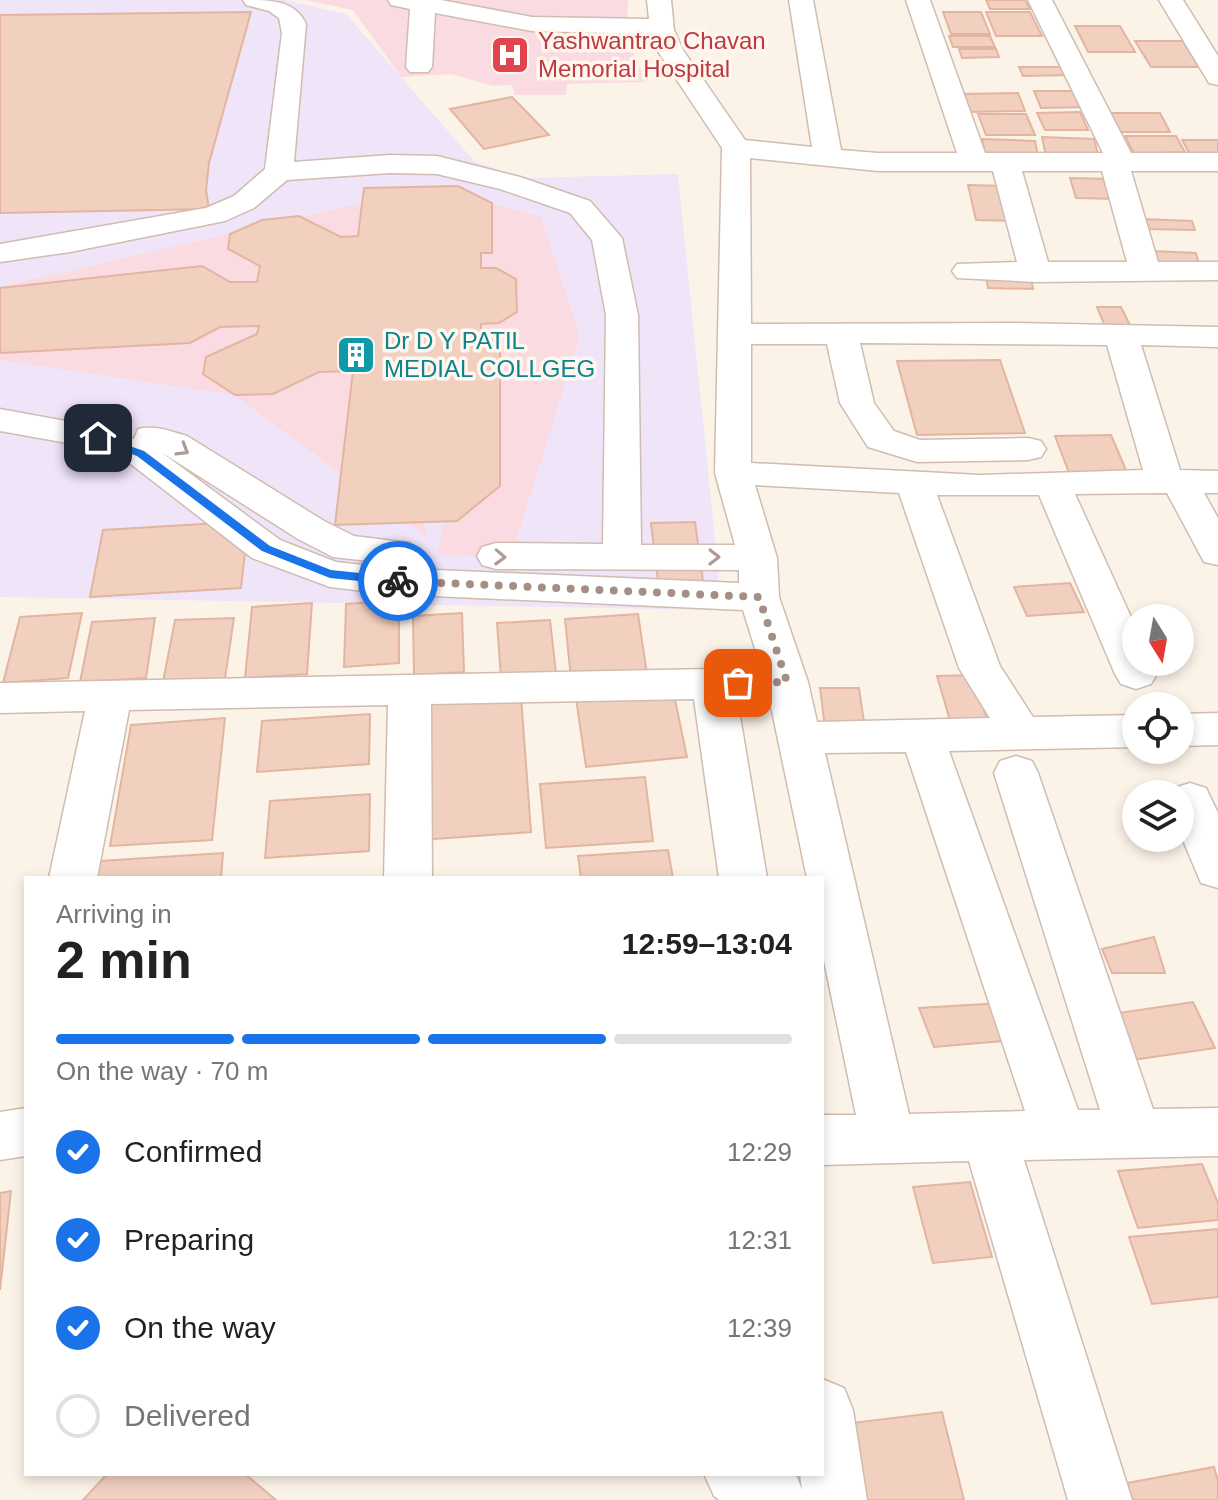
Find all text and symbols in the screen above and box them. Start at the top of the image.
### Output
place label: Yashwantrao Chavan Memorial Hospital [538,27,766,82]
hospital icon: Yashwantrao Chavan Memorial Hospital [489,34,531,76]
place label: Dr D Y PATIL MEDIAL COLLGEG [384,327,595,382]
building icon: Dr D Y PATIL MEDIAL COLLGEG [335,334,377,376]
pin [64,404,132,472]
icon: home [76,416,120,460]
one-way arrow [174,440,189,456]
courier [358,541,438,621]
one-way arrow [494,548,507,565]
one-way arrow [708,548,721,566]
icon: bike [376,559,420,603]
north arrow [1122,604,1194,676]
map controls [1122,604,1194,852]
pin [704,649,772,717]
icon: bag [716,661,760,705]
button: locate [1122,692,1194,764]
button: layers [1122,780,1194,852]
text: Arriving in [56,899,172,929]
text: 12:59–13:04 [622,927,792,960]
text: 2 min [56,931,192,989]
text: On the way · 70 m [56,1056,268,1086]
icon: check [56,1130,100,1174]
text: Confirmed [124,1135,262,1168]
text: 12:29 [727,1137,792,1167]
icon: check [56,1218,100,1262]
text: Preparing [124,1223,254,1256]
text: 12:31 [727,1225,792,1255]
icon: check [56,1306,100,1350]
text: On the way [124,1311,276,1344]
text: 12:39 [727,1313,792,1343]
text: Delivered [124,1399,251,1432]

